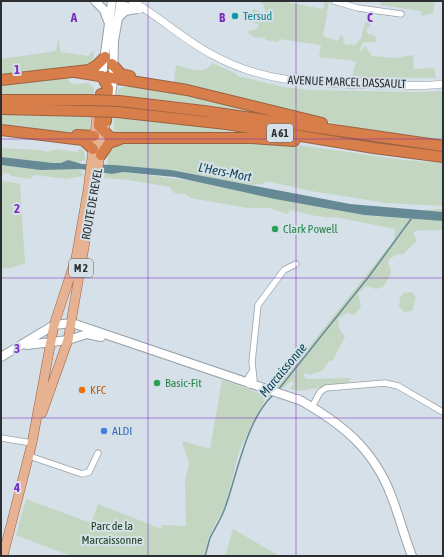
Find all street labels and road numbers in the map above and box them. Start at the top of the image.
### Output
street label: AVENUE MARCEL DASSAULT [287,73,407,91]
road number: A 61 [267,124,293,142]
street label: ROUTE DE REVEL [79,167,105,241]
road number: M 2 [69,259,93,277]

